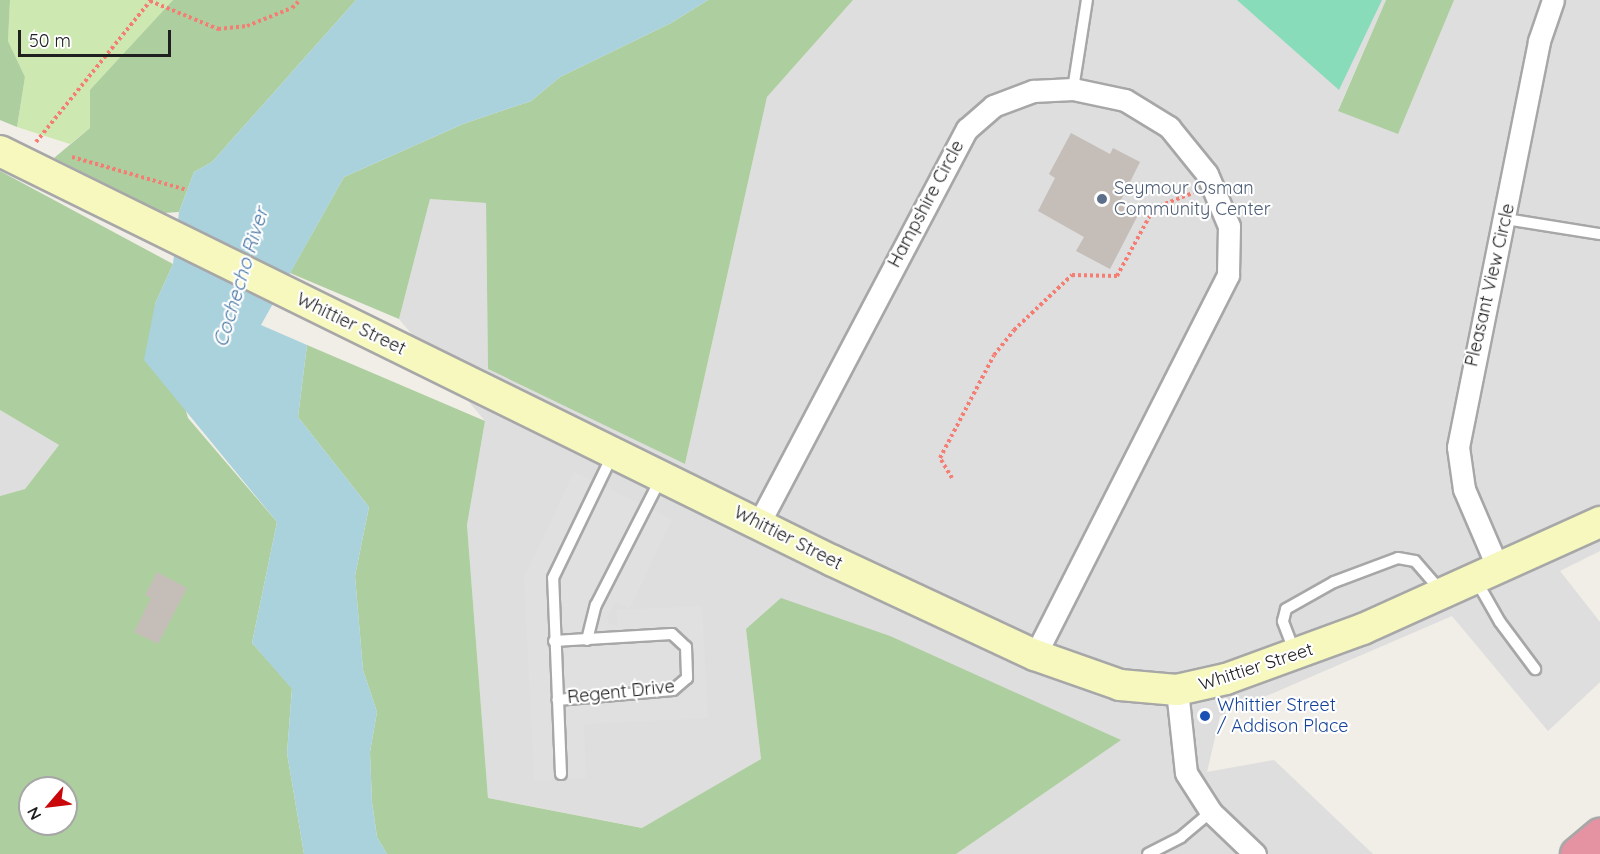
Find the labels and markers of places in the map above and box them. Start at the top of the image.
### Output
place label: Seymour Osman Community Center [1114,178,1271,220]
marker: Seymour Osman Community Center [1095,192,1109,206]
place label: Whittier Street / Addison Place [1217,695,1349,738]
marker: Whittier Street / Addison Place [1198,709,1212,723]

